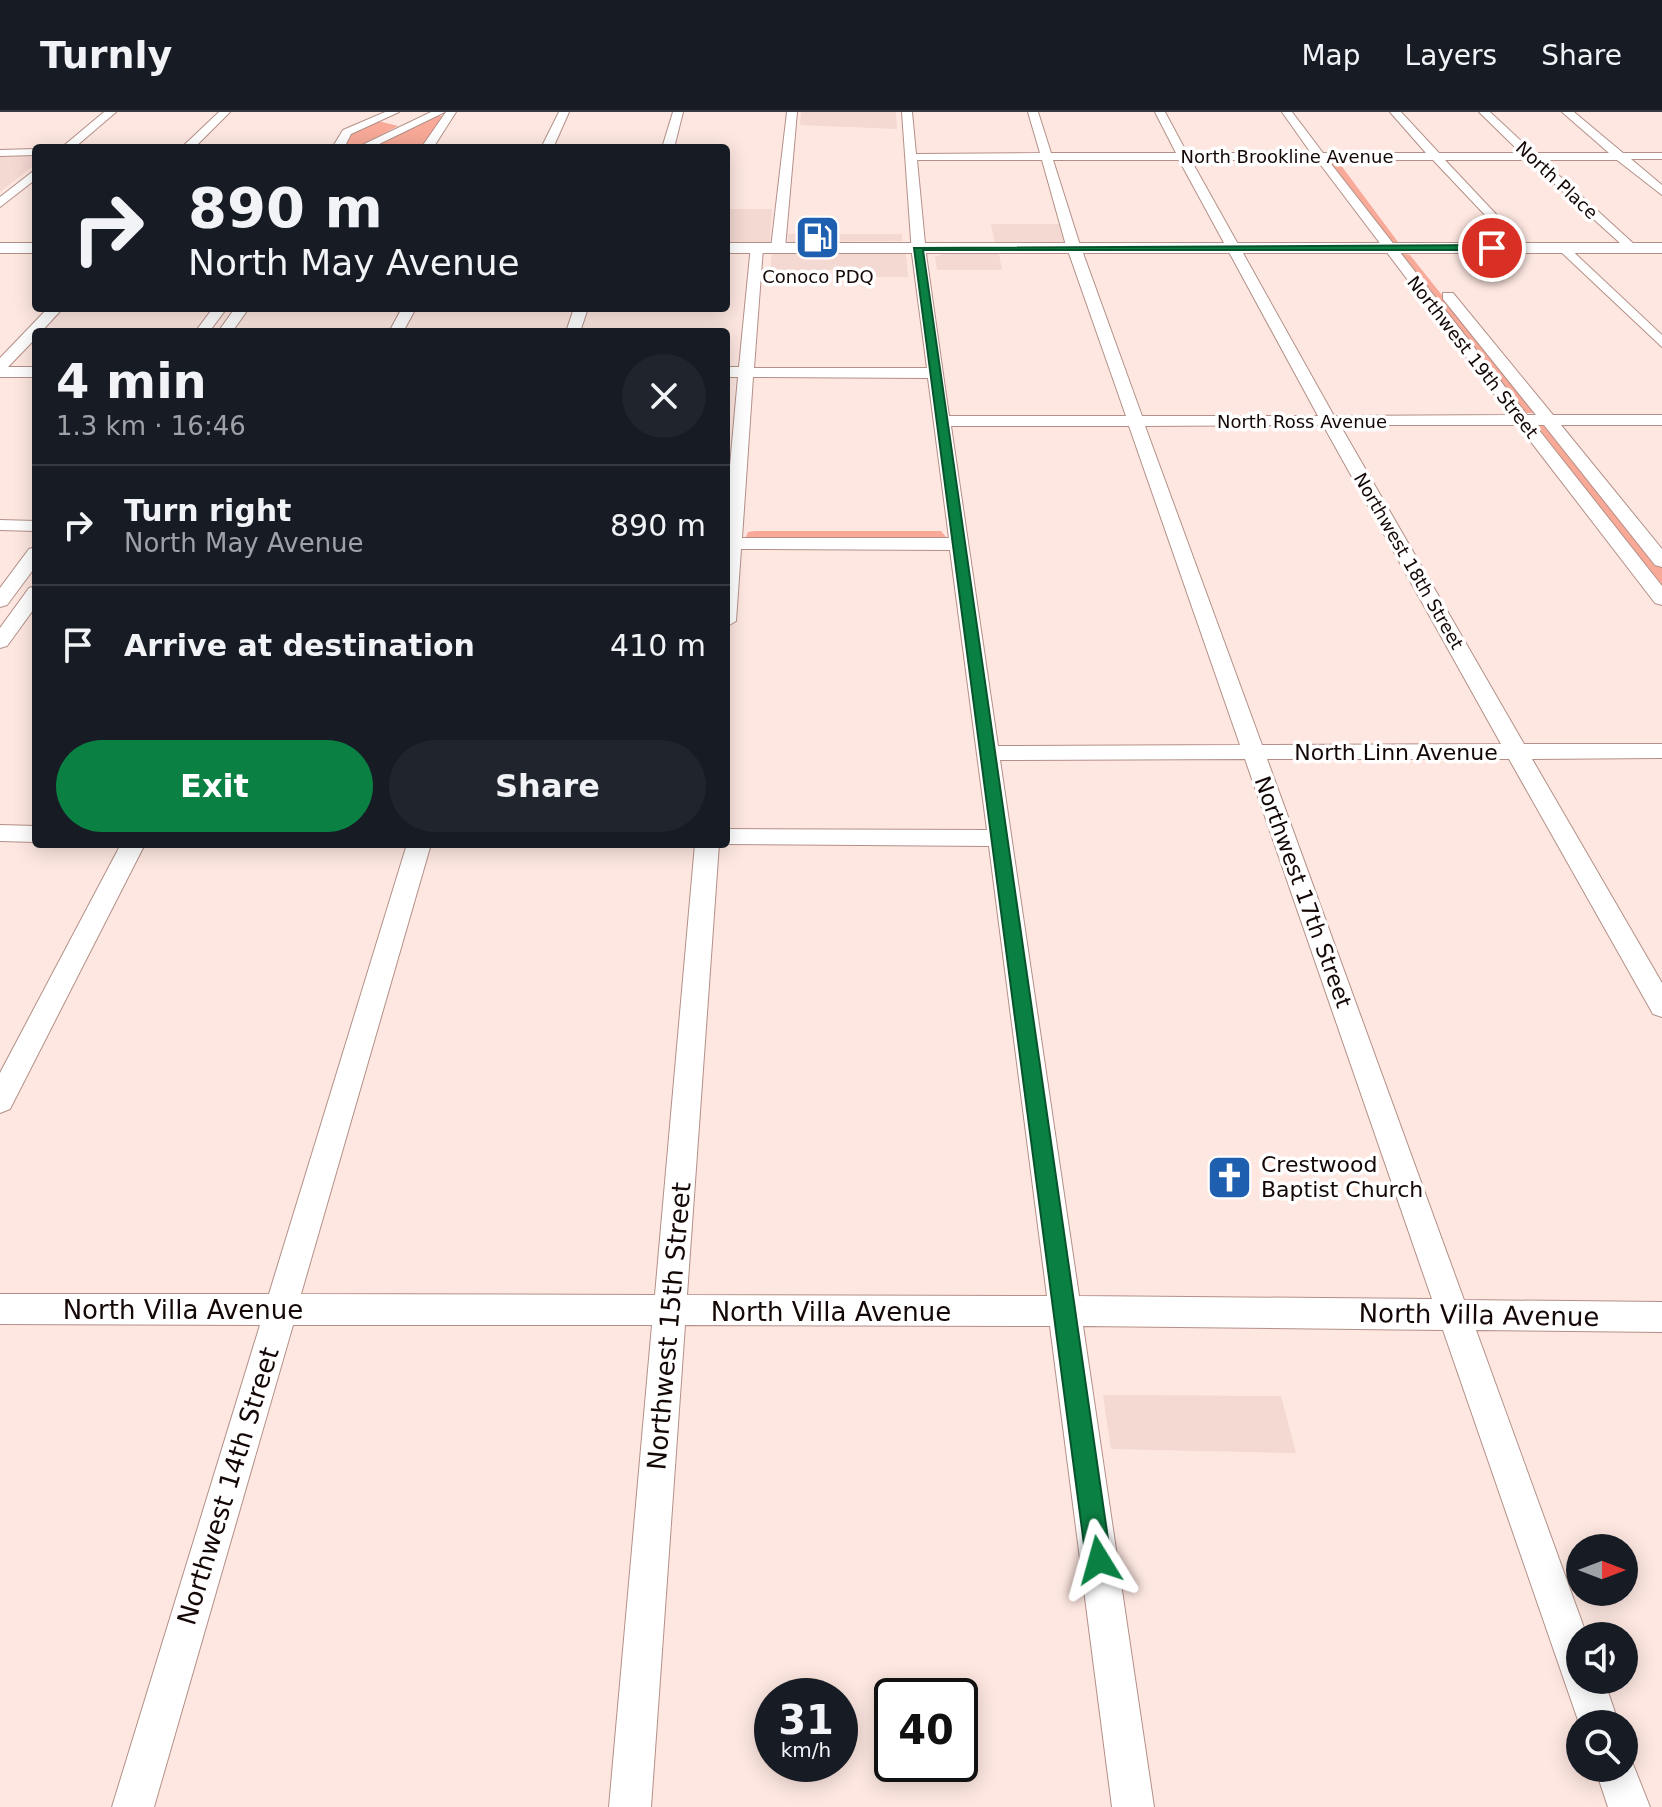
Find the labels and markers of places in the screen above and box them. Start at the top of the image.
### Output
fuel station icon: Conoco PDQ [794,214,842,262]
pin [1458,214,1526,282]
place label: Conoco PDQ [762,266,874,287]
place label: Crestwood Baptist Church [1261,1152,1423,1202]
church icon: Crestwood Baptist Church [1206,1153,1254,1201]

